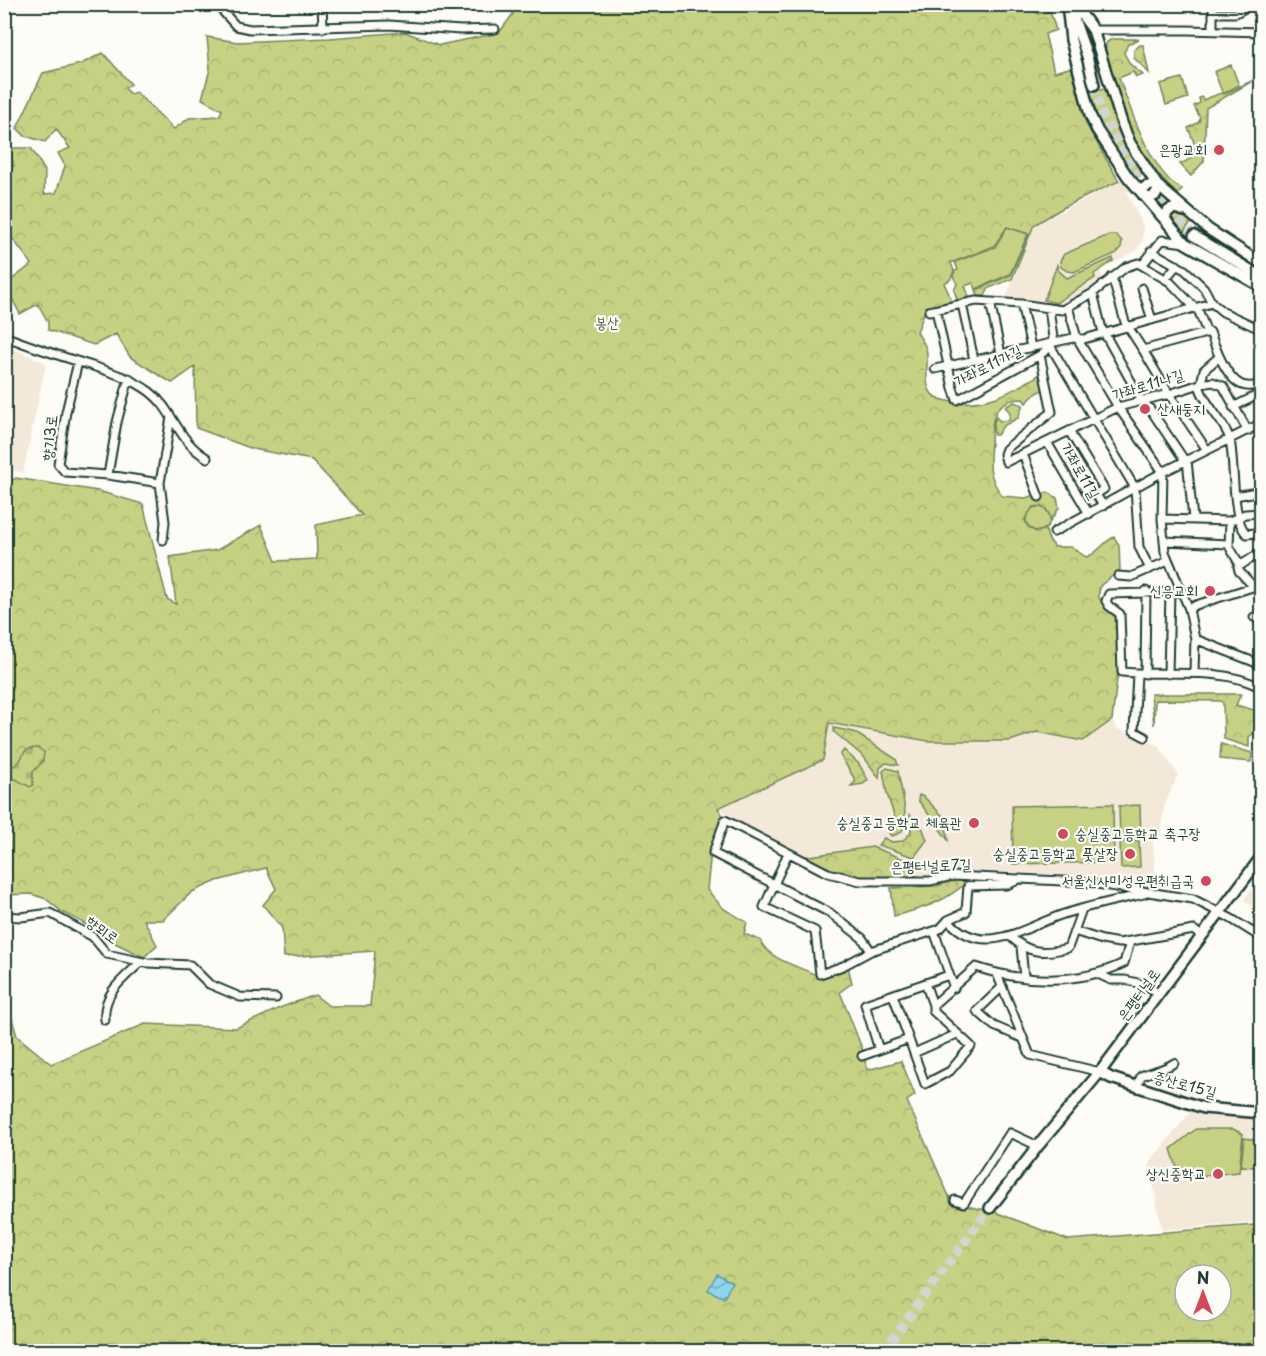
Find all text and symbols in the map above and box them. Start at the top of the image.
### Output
place label: 은광교회 [1159,137,1207,160]
marker: 은광교회 [1212,143,1226,157]
park label: 봉산 [595,310,619,333]
street label: 가좌로11가길 [949,338,1025,392]
street label: 가좌로11나길 [1109,362,1186,405]
place label: 산새둥지 [1157,396,1205,419]
marker: 산새둥지 [1138,402,1152,416]
street label: 향기3로 [35,414,62,462]
street label: 가좌로11길 [1056,438,1107,503]
place label: 신응교회 [1150,578,1198,601]
marker: 신응교회 [1203,584,1217,598]
place label: 숭실중고등학교 체육관 [836,810,962,833]
marker: 숭실중고등학교 체육관 [967,816,981,830]
place label: 숭실중고등학교 축구장 [1075,821,1201,844]
marker: 숭실중고등학교 축구장 [1056,827,1070,841]
place label: 숭실중고등학교 풋살장 [992,841,1118,864]
marker: 숭실중고등학교 풋살장 [1123,847,1137,861]
street label: 은평터널로7길 [890,852,972,877]
place label: 서울신사미성우편취급국 [1061,868,1194,891]
marker: 서울신사미성우편취급국 [1199,874,1213,888]
street label: 향뫼로 [81,909,124,949]
street label: 은평터널로 [1111,963,1165,1025]
street label: 증산로15길 [1151,1064,1220,1103]
place label: 상신중학교 [1146,1161,1206,1184]
marker: 상신중학교 [1211,1167,1225,1181]
north arrow [1173,1263,1233,1323]
text: N [1197,1265,1209,1289]

